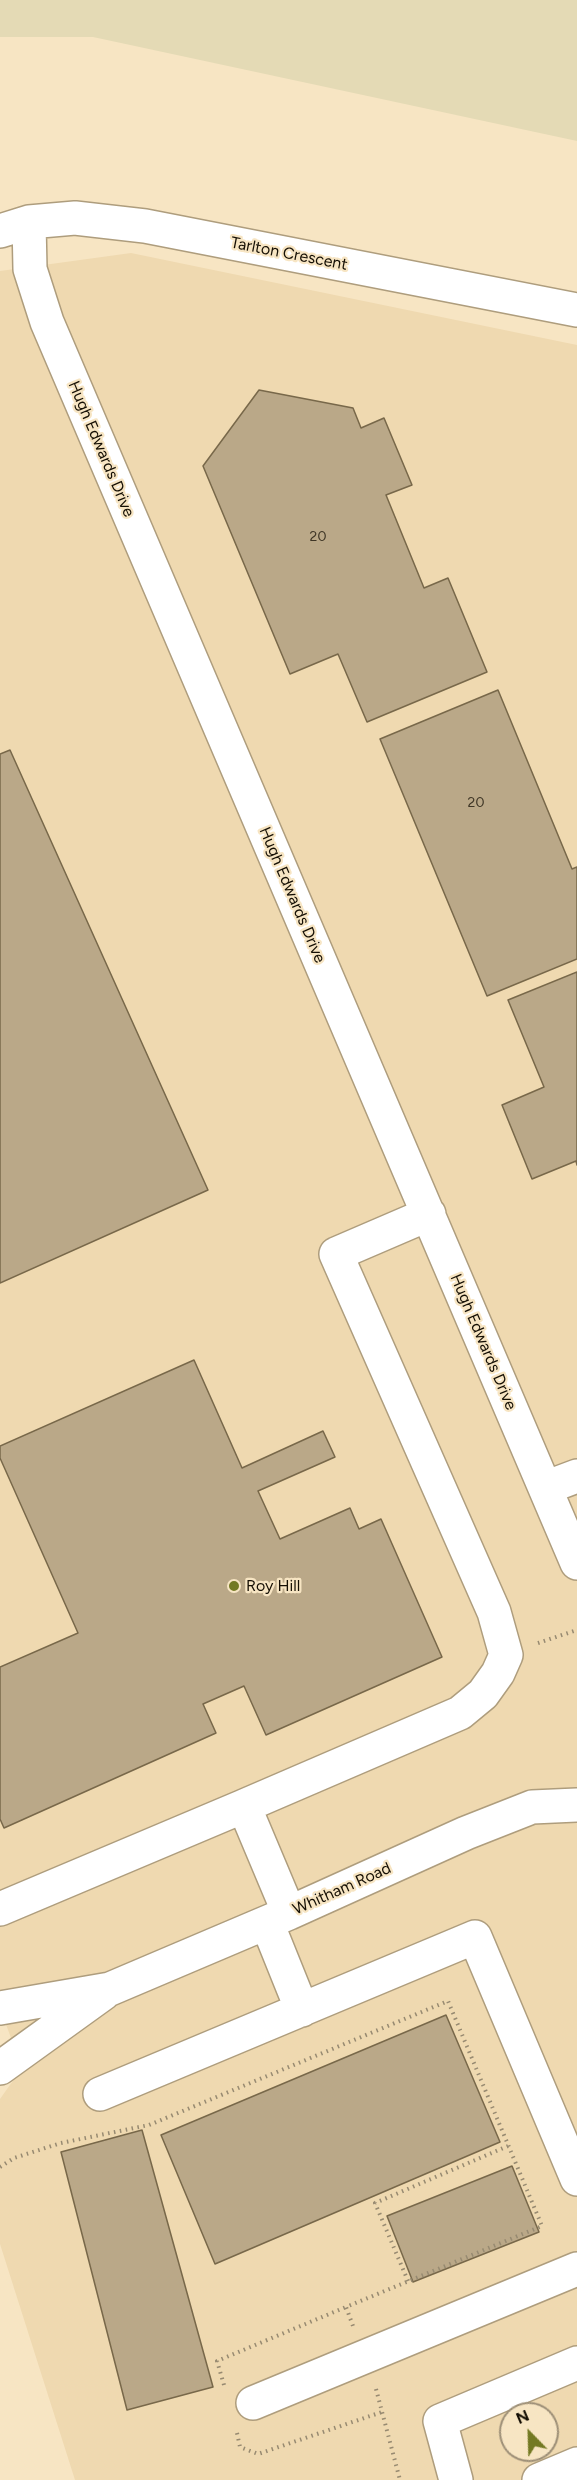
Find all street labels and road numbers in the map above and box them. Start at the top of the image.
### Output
street label: Tarlton Crescent [229,233,349,275]
street label: Hugh Edwards Drive [64,378,138,520]
street label: Hugh Edwards Drive [255,824,329,966]
street label: Hugh Edwards Drive [446,1271,520,1413]
street label: Whitham Road [290,1859,394,1919]

